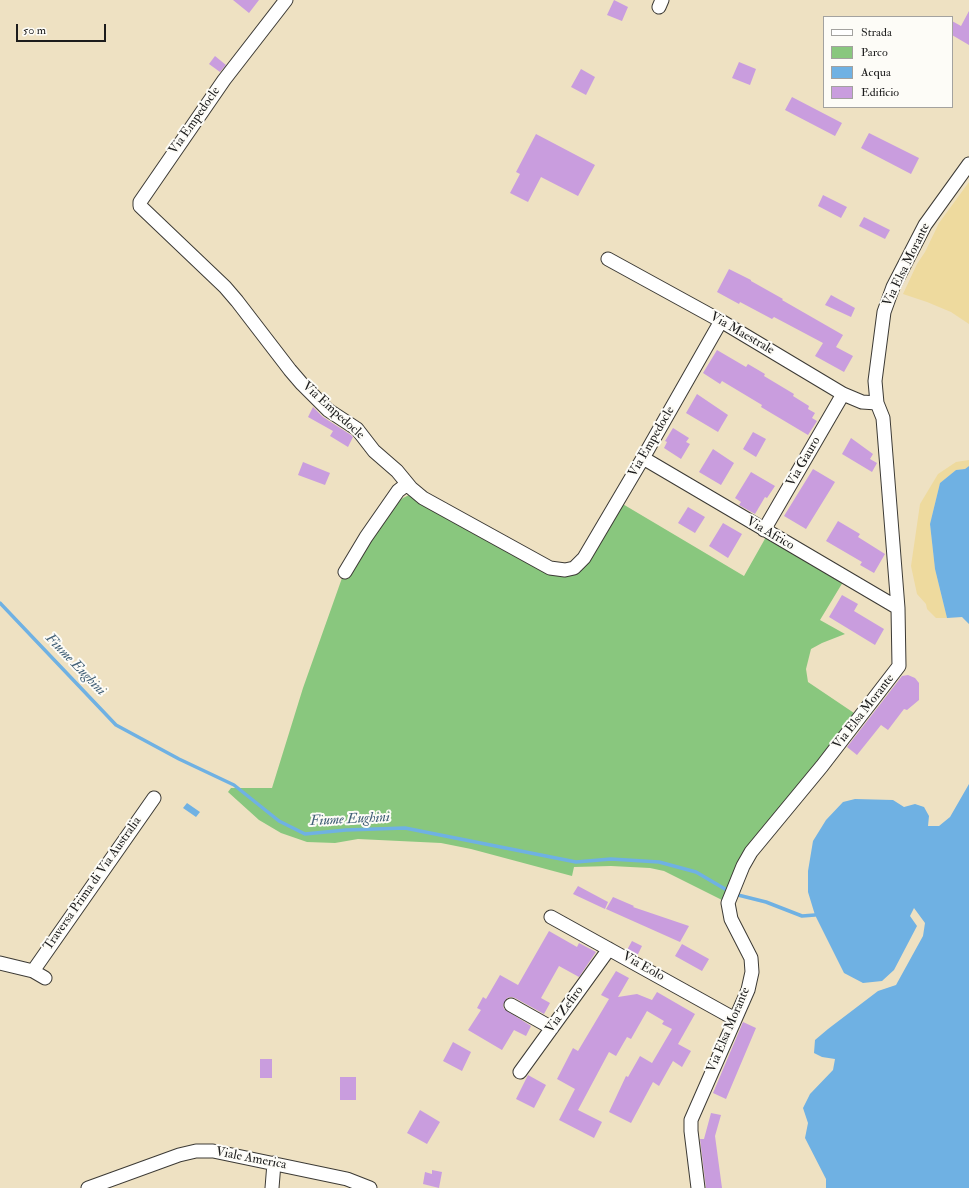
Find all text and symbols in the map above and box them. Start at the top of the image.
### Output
scale bar [18,16,108,42]
legend [823,16,953,108]
text: 50 m [23,23,46,38]
text: Strada [861,25,892,40]
text: Parco [861,45,888,60]
text: Acqua [861,65,891,80]
street label: Via Empedocle [166,84,224,158]
text: Edificio [861,85,899,100]
street label: Via Elsa Morante [880,221,934,309]
street label: Via Maestrale [707,309,777,359]
street label: Via Empedocle [299,379,367,443]
street label: Via Empedocle [626,404,678,480]
street label: Via Gauro [784,434,824,490]
street label: Via Africo [743,514,797,554]
water label: Fiume Eughini [41,630,109,700]
street label: Via Elsa Morante [830,671,898,753]
water label: Fiume Eughini [310,810,390,830]
street label: Traversa Prima di Via Australia [41,814,145,954]
street label: Via Eolo [619,949,667,985]
street label: Via Zefiro [543,984,587,1036]
street label: Via Elsa Morante [704,985,754,1075]
street label: Viale America [214,1144,288,1174]

